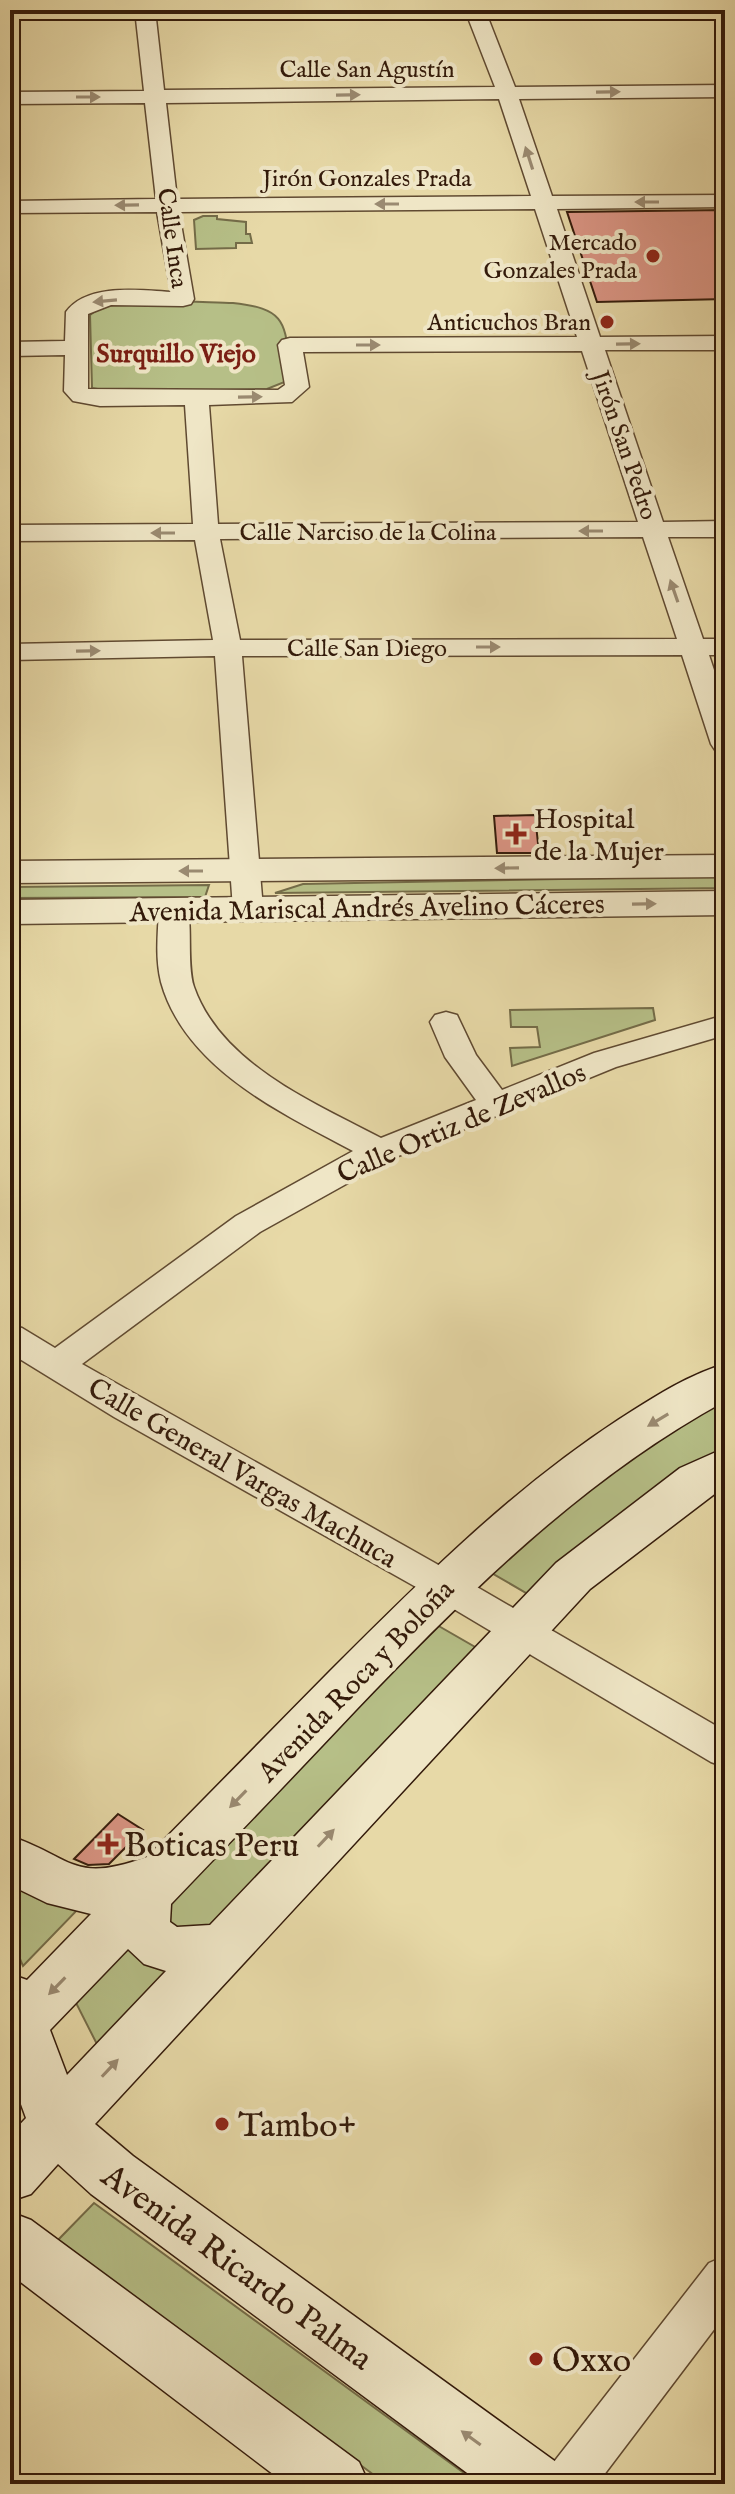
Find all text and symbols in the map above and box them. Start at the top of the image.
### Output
street label: Calle San Agustín [279,55,455,86]
one-way arrow [596,86,621,98]
one-way arrow [336,89,361,101]
one-way arrow [76,91,101,103]
one-way arrow [522,146,534,170]
street label: Jirón Gonzales Prada [259,164,472,195]
street label: Calle Inca [149,186,194,291]
one-way arrow [634,196,659,208]
one-way arrow [374,197,399,210]
one-way arrow [114,199,139,212]
place label: Mercado Gonzales Prada [483,228,638,287]
marker: Mercado Gonzales Prada [644,247,662,265]
one-way arrow [92,294,117,307]
place label: Anticuchos Bran [426,308,591,339]
marker: Anticuchos Bran [598,313,616,331]
district label: Surquillo Viejo [96,338,256,371]
one-way arrow [616,338,641,350]
one-way arrow [356,339,381,351]
street label: Jirón San Pedro [583,364,664,524]
one-way arrow [238,391,263,403]
street label: Calle Narciso de la Colina [240,518,497,549]
one-way arrow [578,525,603,537]
one-way arrow [150,527,175,539]
one-way arrow [667,578,679,602]
street label: Calle San Diego [287,634,447,665]
one-way arrow [476,641,501,653]
one-way arrow [76,644,101,657]
place label: Hospital de la Mujer [534,803,664,870]
marker: Hospital de la Mujer [505,823,527,845]
one-way arrow [494,862,519,875]
one-way arrow [178,865,203,877]
street label: Avenida Mariscal Andrés Avelino Cáceres [128,888,605,931]
one-way arrow [632,898,657,910]
street label: Calle Ortiz de Zevallos [332,1056,592,1193]
street label: Calle General Vargas Machuca [81,1371,403,1578]
one-way arrow [647,1412,669,1426]
street label: Avenida Roca y Boloña [250,1572,463,1791]
one-way arrow [229,1789,248,1808]
place label: Boticas Peru [124,1825,299,1868]
one-way arrow [317,1829,335,1848]
marker: Boticas Peru [99,1835,117,1853]
one-way arrow [48,1976,67,1995]
one-way arrow [101,2059,119,2078]
place label: Tambo+ [238,2105,357,2148]
marker: Tambo+ [213,2115,231,2133]
street label: Avenida Ricardo Palma [92,2155,381,2381]
place label: Oxxo [552,2340,631,2383]
marker: Oxxo [527,2350,545,2368]
one-way arrow [461,2431,482,2446]

